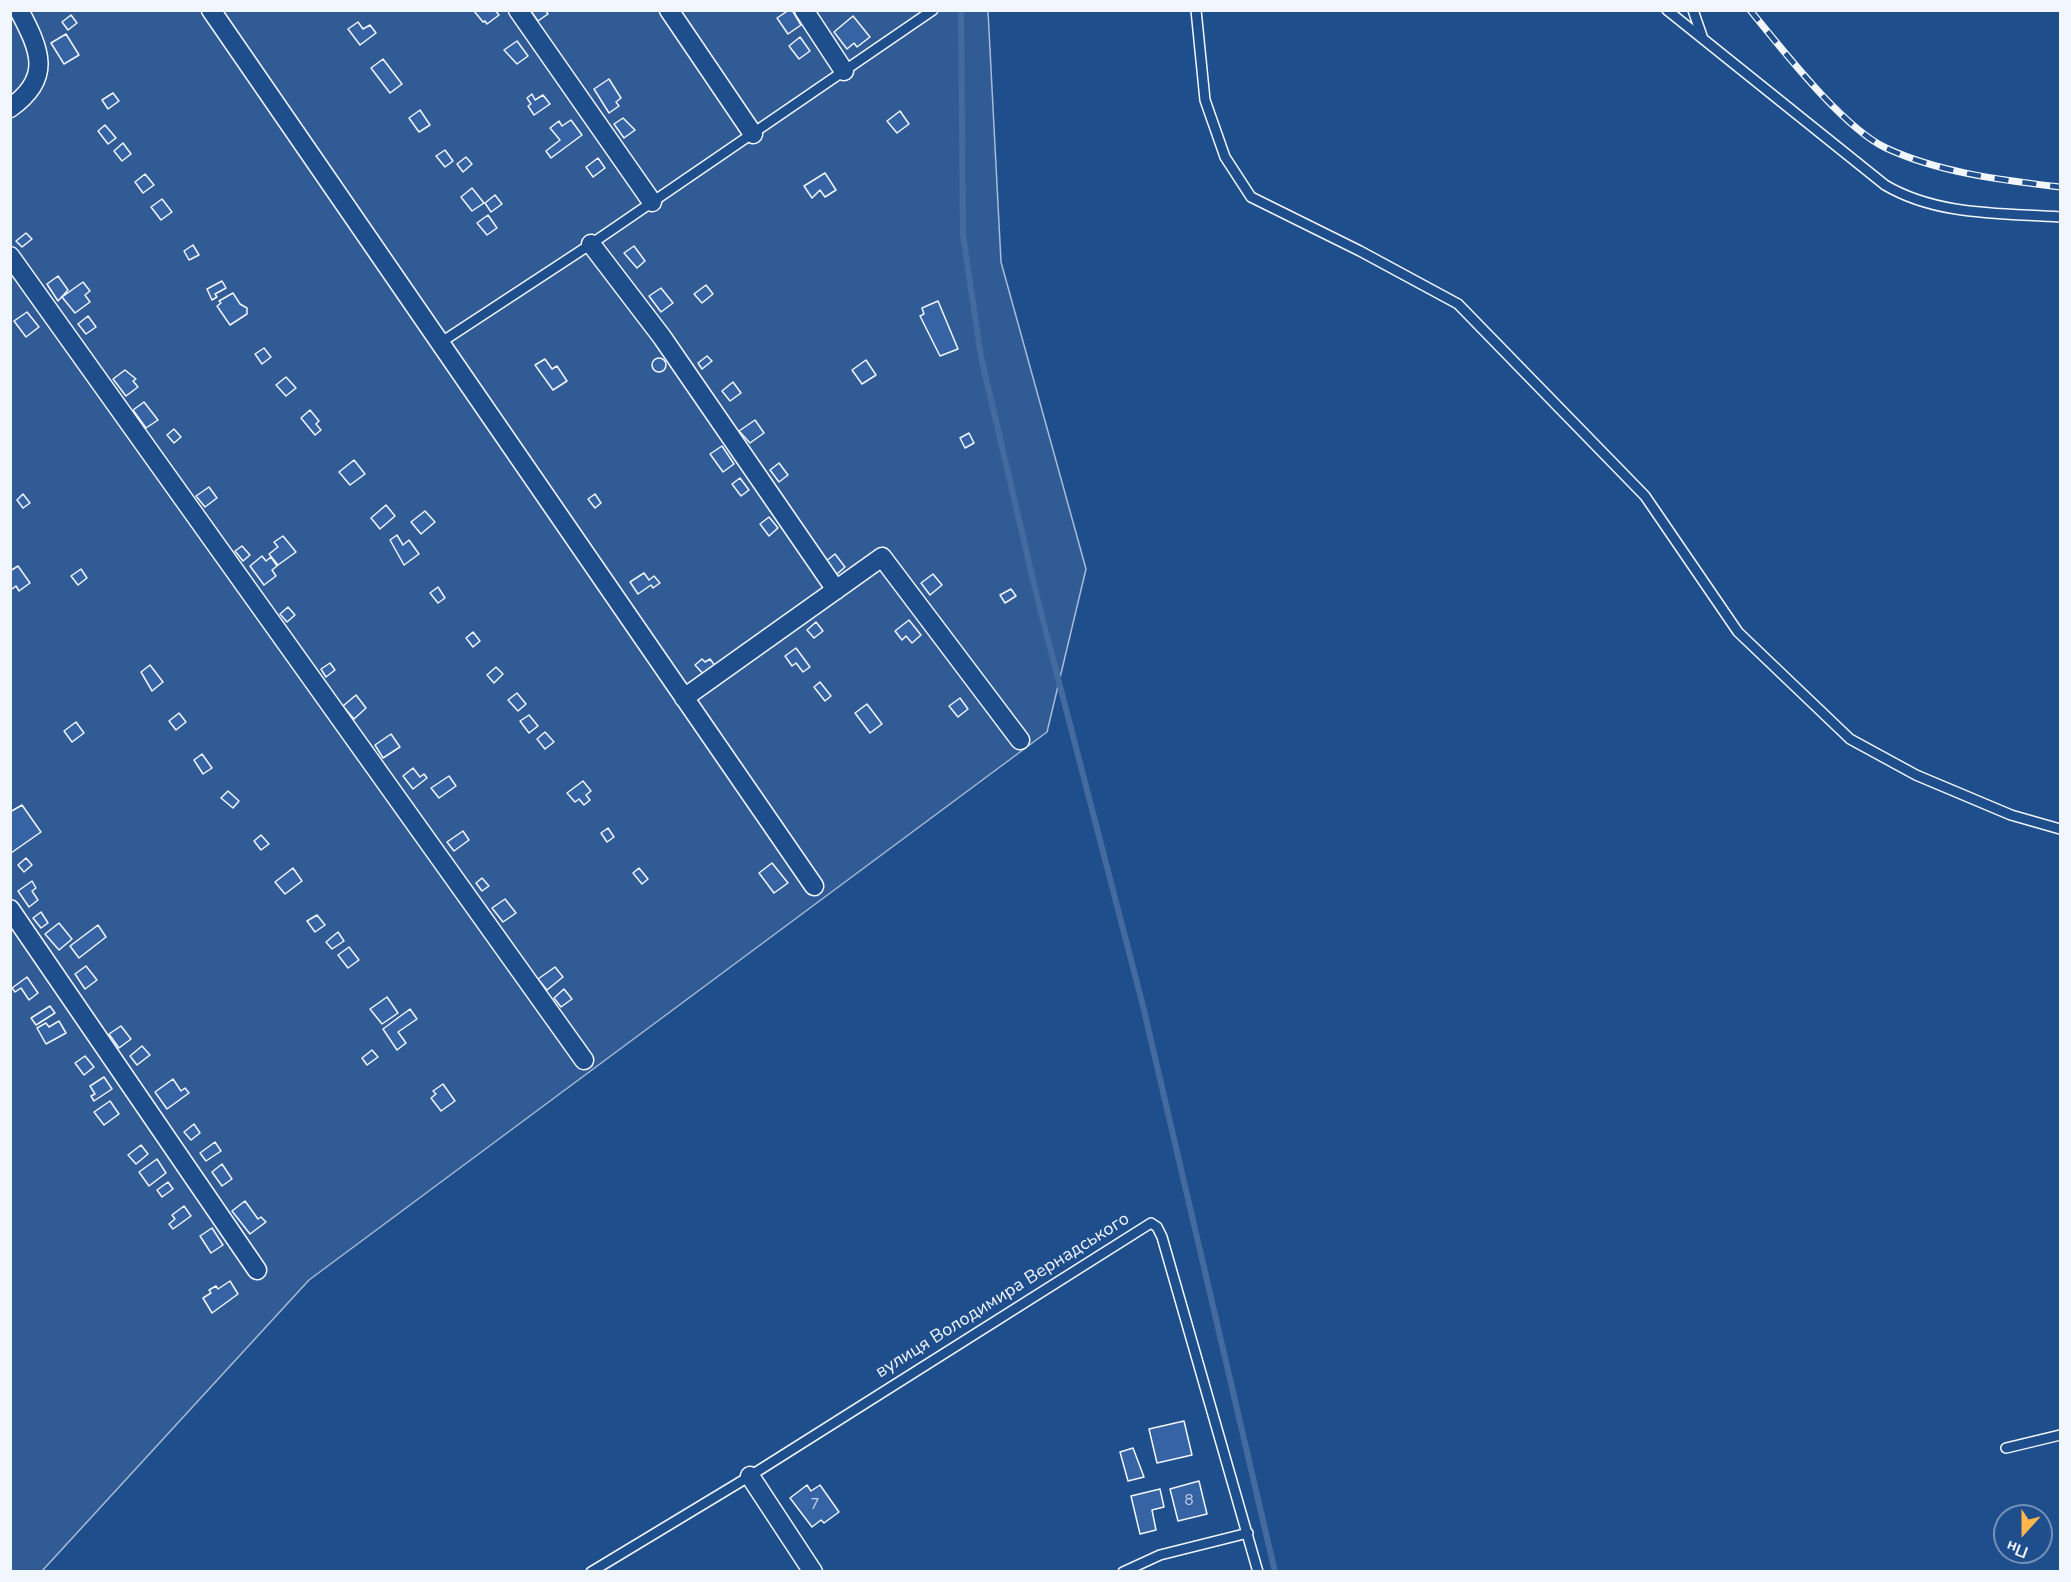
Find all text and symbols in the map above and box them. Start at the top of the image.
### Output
street label: вулиця Володимира Вернадського [872,1209,1134,1383]
house number: 8 [1185,1492,1193,1510]
house number: 7 [811,1496,819,1514]
north arrow [1993,1504,2053,1564]
text: Пн [2003,1535,2031,1563]

